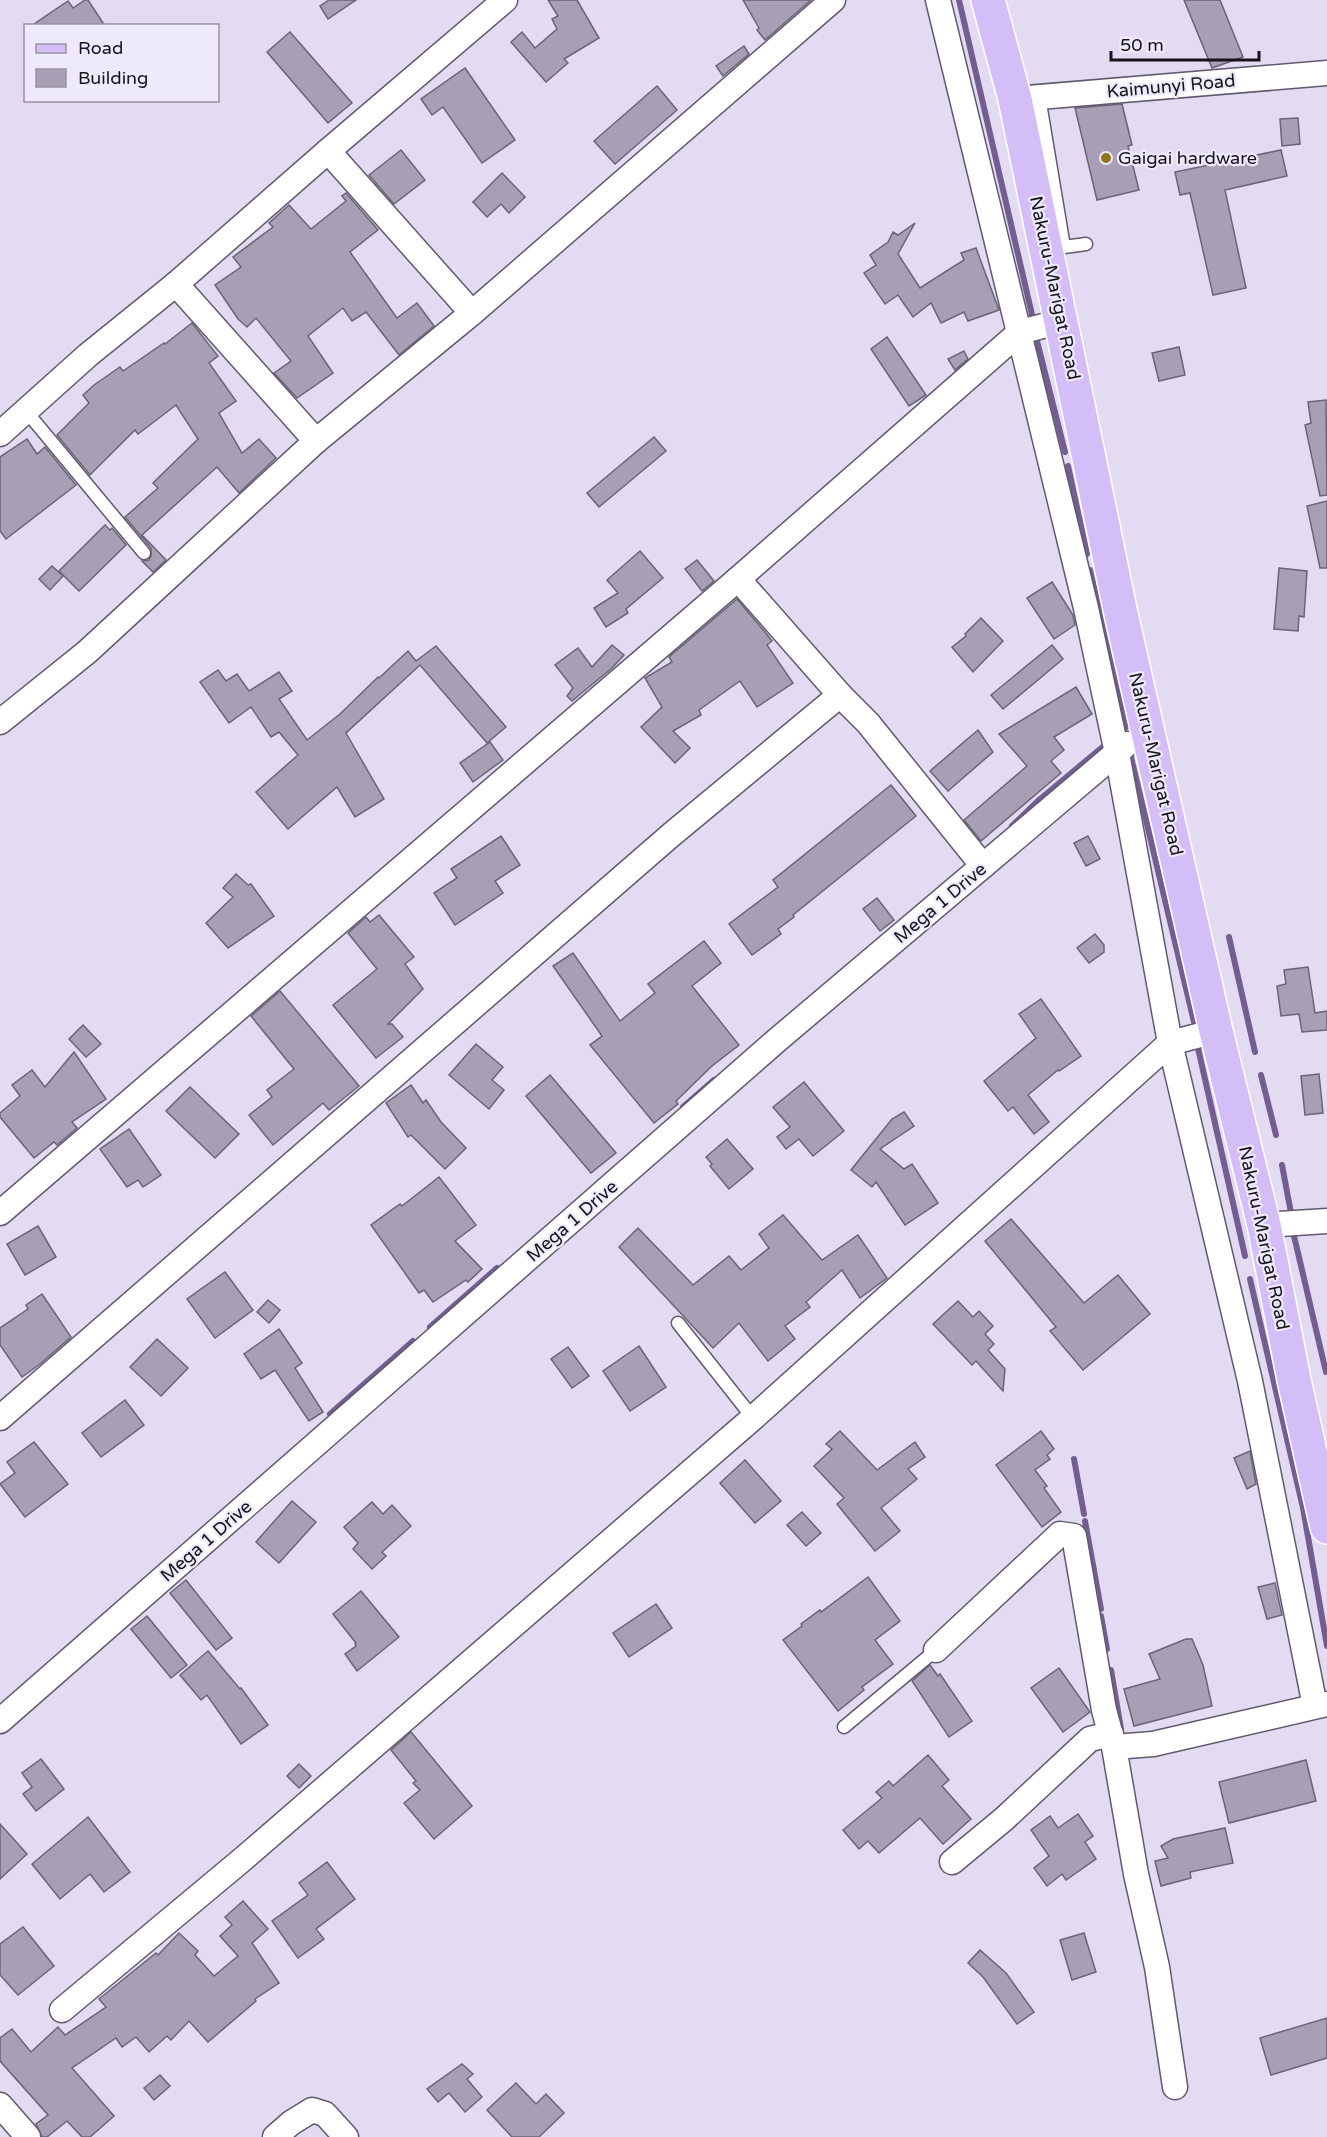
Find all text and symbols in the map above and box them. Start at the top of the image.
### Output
legend [24,24,219,102]
scale bar [1111,24,1260,62]
text: 50 m [1120,34,1164,56]
text: Road [78,37,123,59]
text: Building [78,67,148,89]
street label: Kaimunyi Road [1106,69,1236,103]
place label: Gaigai hardware [1118,147,1257,169]
marker: Gaigai hardware [1099,151,1113,165]
street label: Nakuru-Marigat Road [1025,194,1085,382]
street label: Nakuru-Marigat Road [1124,670,1188,858]
street label: Mega 1 Drive [889,858,991,948]
street label: Nakuru-Marigat Road [1234,1144,1294,1332]
street label: Mega 1 Drive [522,1175,622,1267]
street label: Mega 1 Drive [156,1495,256,1587]

